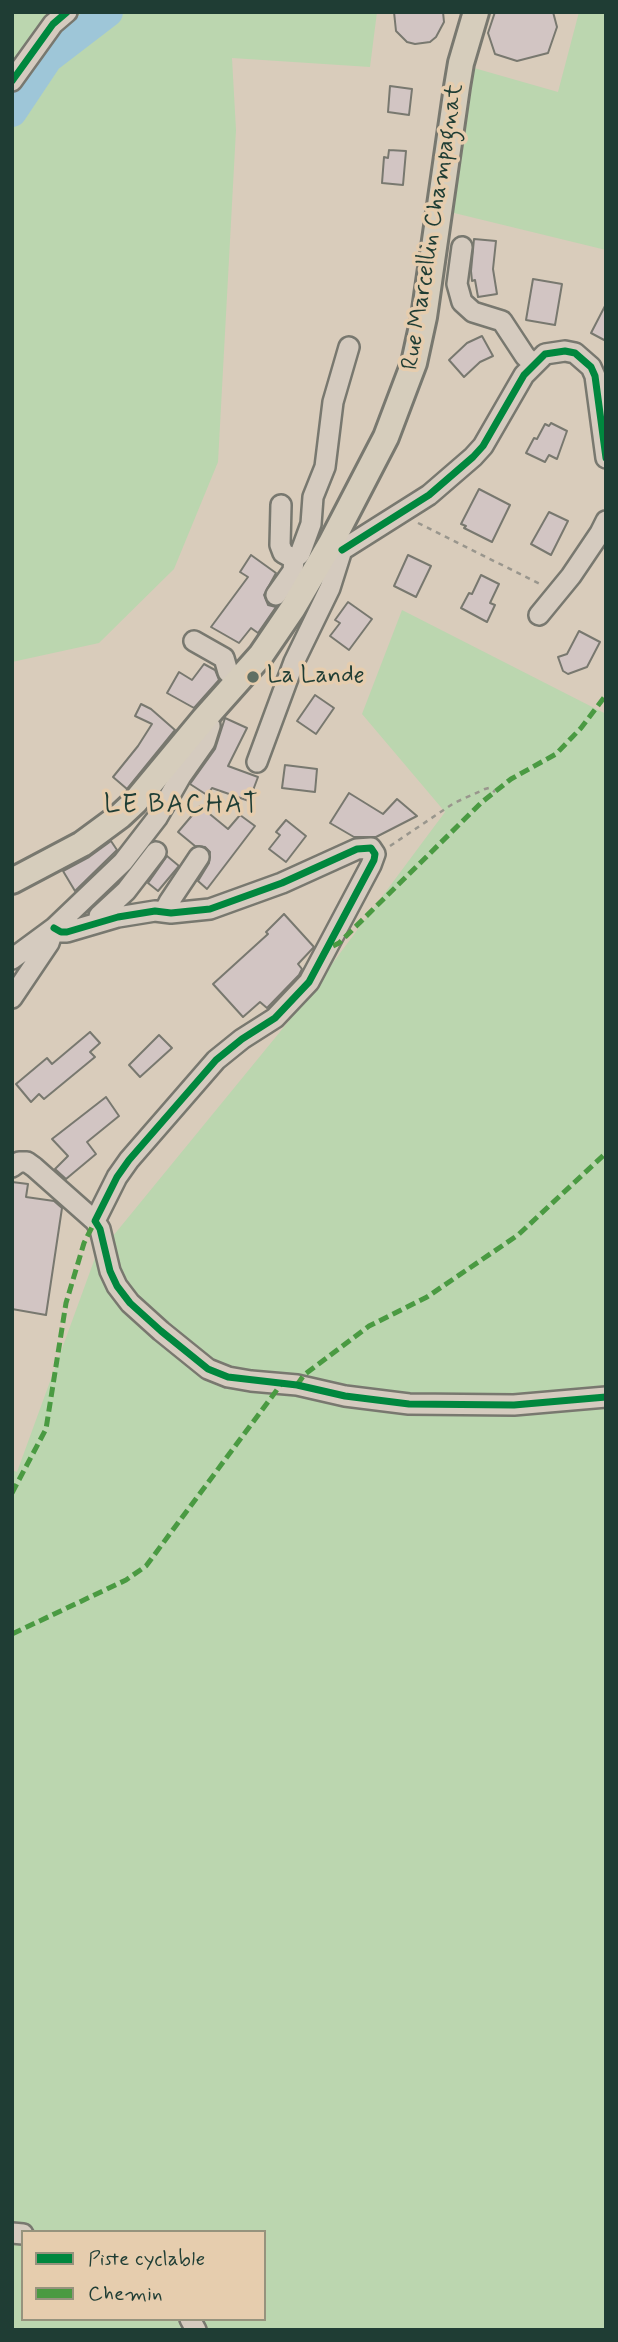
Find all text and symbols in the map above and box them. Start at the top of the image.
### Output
street label: Rue Marcellin Champagnat [397,82,471,372]
place label: La Lande [267,663,365,691]
marker: La Lande [245,669,261,685]
district label: LE BACHAT [107,791,257,823]
legend [21,2230,266,2321]
text: Piste cyclable [88,2245,205,2273]
text: Chemin [88,2280,162,2308]

